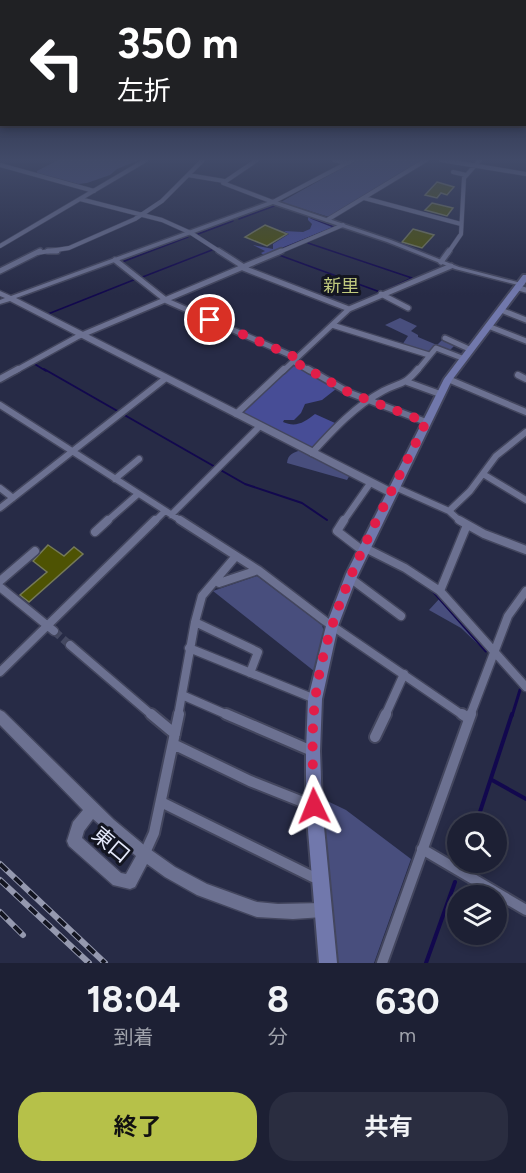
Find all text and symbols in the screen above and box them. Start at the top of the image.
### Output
text: 350 m [117,18,239,69]
icon: left [18,24,96,102]
text: 左折 [117,74,171,107]
district label: 新里 [323,275,359,297]
pin [184,294,235,345]
icon: arrive [193,303,226,336]
position arrow [282,774,346,838]
map controls [447,813,507,945]
button: search [447,813,507,873]
street label: 東口 [87,822,135,868]
button: layers [447,885,507,945]
text: 18:04 [86,978,181,1021]
text: 8 [267,978,289,1021]
text: 630 [375,980,440,1023]
text: m [399,1023,416,1047]
text: 到着 [113,1025,153,1049]
text: 分 [268,1025,288,1049]
button: 終了 [18,1092,257,1161]
button: 共有 [269,1092,508,1161]

